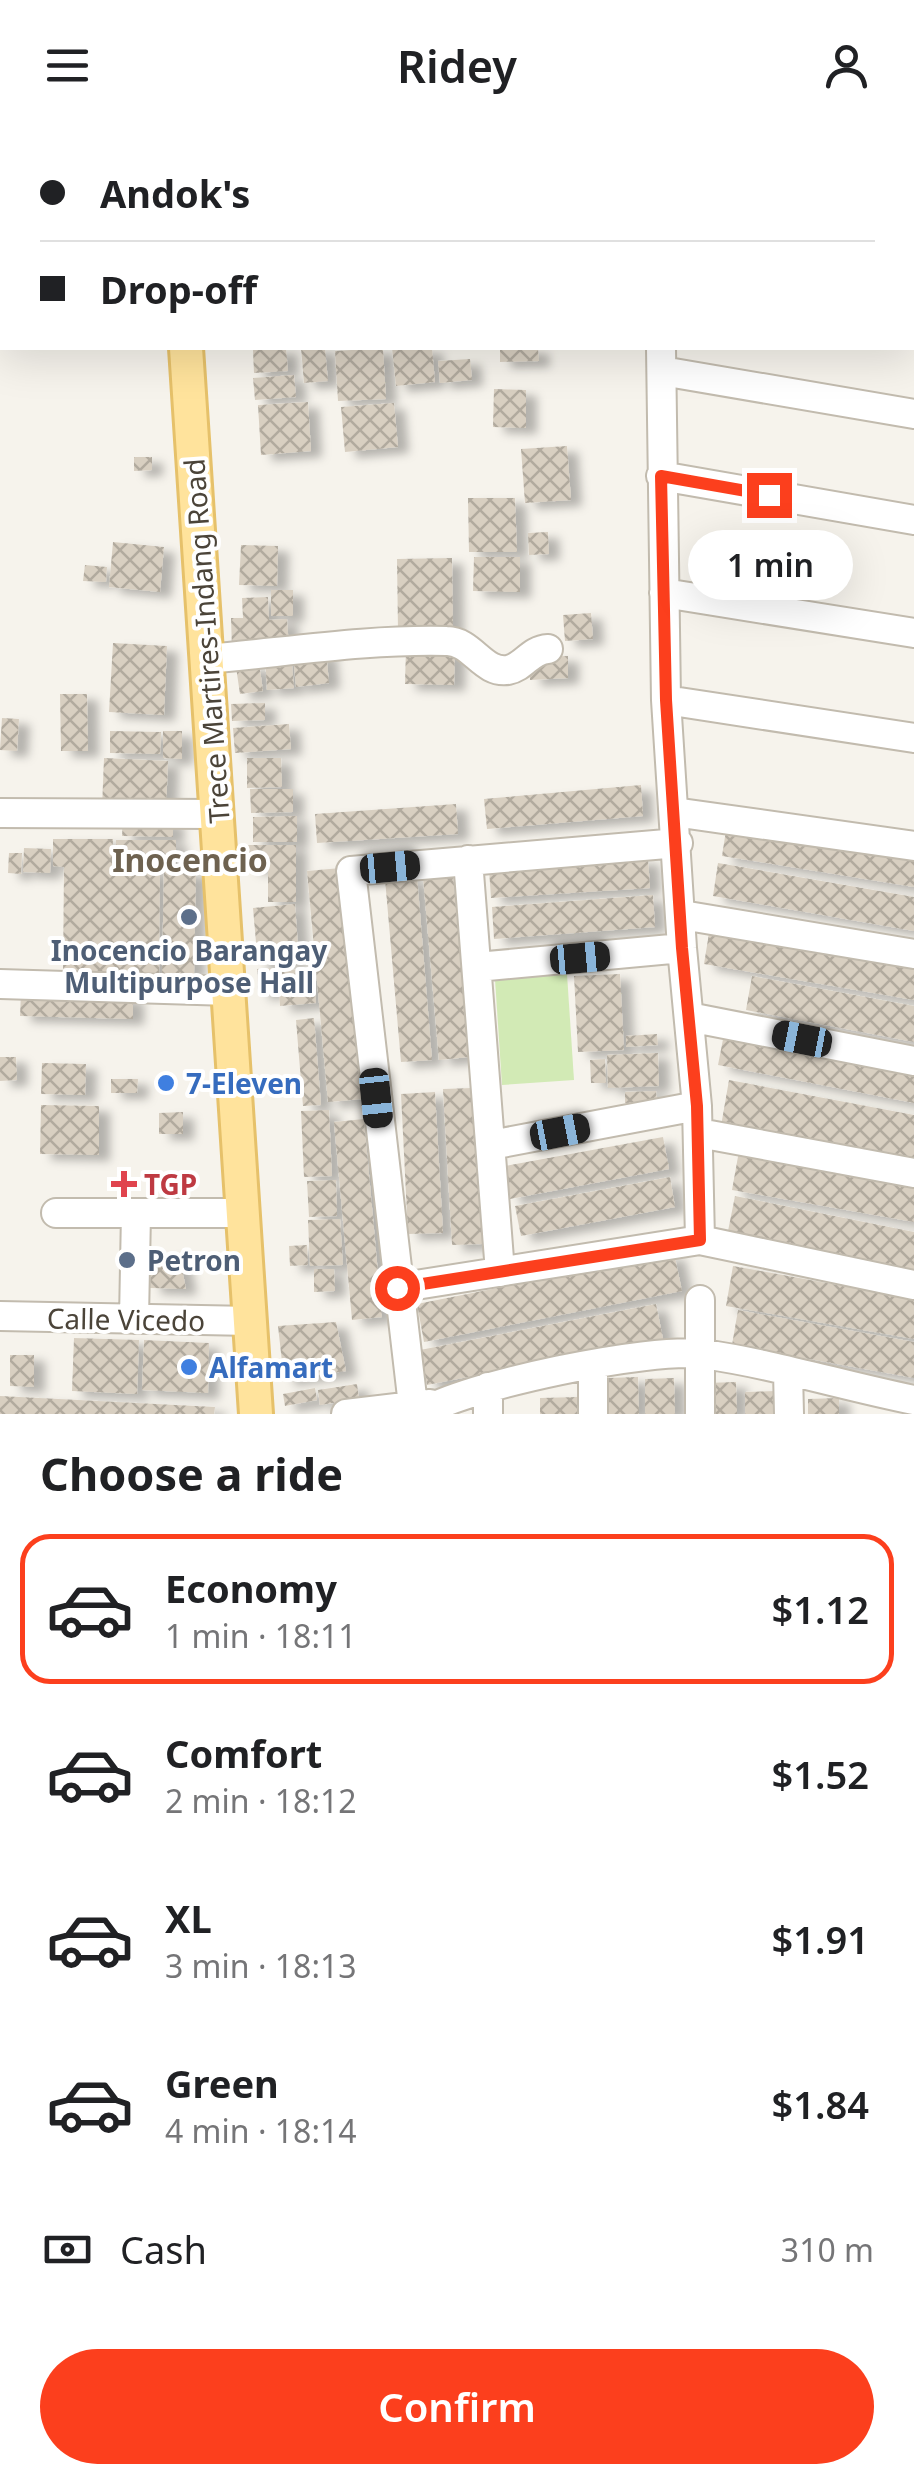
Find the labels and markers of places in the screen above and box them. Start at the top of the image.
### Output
marker: Inocencio Barangay Multipurpose Hall [178,906,200,928]
place label: Inocencio Barangay Multipurpose Hall [51,931,327,1001]
place label: 7-Eleven [186,1064,302,1102]
marker: 7-Eleven [155,1072,177,1094]
place label: TGP [144,1165,197,1203]
marker: TGP [113,1173,135,1195]
place label: Petron [147,1241,241,1279]
marker: Petron [116,1249,138,1271]
place label: Alfamart [209,1348,333,1386]
marker: Alfamart [178,1356,200,1378]

